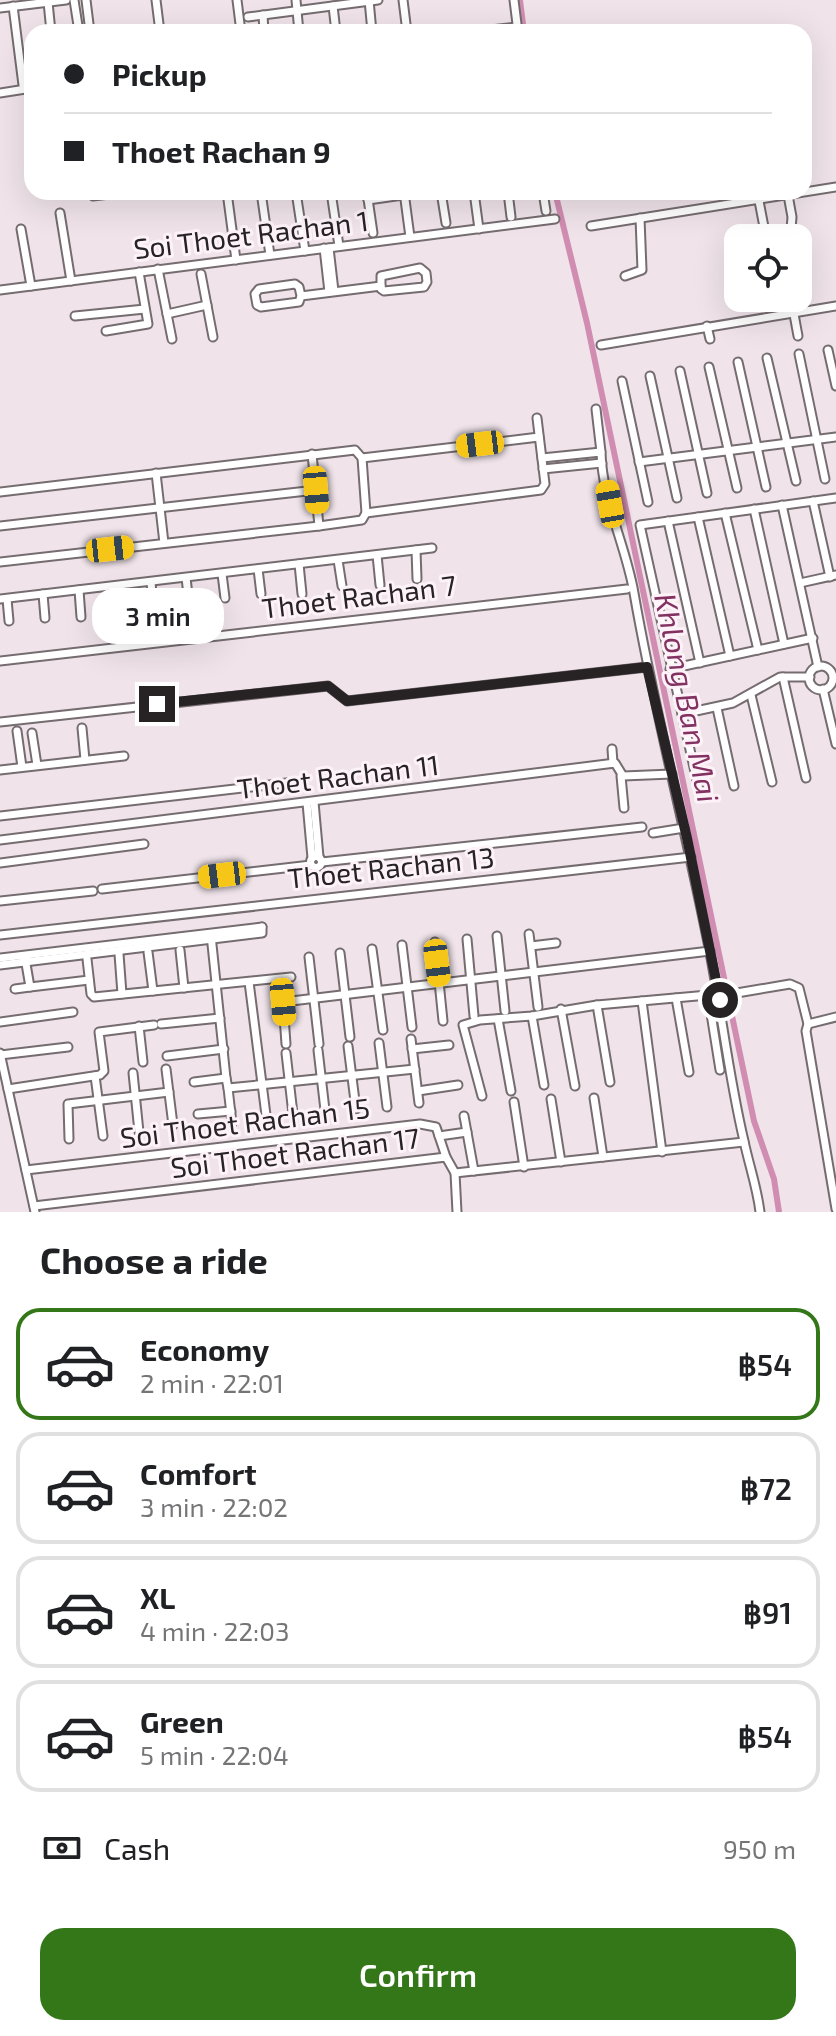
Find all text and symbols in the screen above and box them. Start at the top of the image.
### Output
text: Pickup [112,56,207,92]
text: Thoet Rachan 9 [112,133,331,169]
street label: Soi Thoet Rachan 1 [132,203,370,265]
map controls [724,224,812,312]
button: locate [724,224,812,312]
car [455,429,505,459]
car [302,465,330,515]
car [594,478,626,530]
car [85,535,135,563]
street label: Thoet Rachan 7 [260,567,458,625]
callout: 3 min [91,588,223,644]
water label: Khlong Ban Mai [648,590,728,805]
text: 3 min [125,600,191,631]
route end [139,686,175,722]
street label: Thoet Rachan 11 [235,747,441,805]
street label: Thoet Rachan 13 [286,839,496,895]
car [197,860,247,890]
car [422,938,452,988]
car [269,977,297,1027]
route start [702,982,738,1018]
street label: Soi Thoet Rachan 15 [118,1090,372,1154]
street label: Soi Thoet Rachan 17 [168,1120,421,1184]
text: Choose a ride [40,1238,268,1281]
icon: car [44,1328,116,1400]
text: Economy [140,1331,269,1367]
text: ฿54 [738,1346,792,1382]
text: 2 min · 22:01 [140,1367,284,1398]
icon: car [44,1452,116,1524]
text: Comfort [140,1455,257,1491]
text: ฿72 [740,1470,792,1506]
text: 3 min · 22:02 [140,1491,288,1522]
icon: car [44,1576,116,1648]
text: XL [140,1579,175,1615]
text: ฿91 [743,1594,792,1630]
text: 4 min · 22:03 [140,1615,289,1646]
icon: car [44,1700,116,1772]
text: Green [140,1703,224,1739]
text: ฿54 [738,1718,792,1754]
text: 5 min · 22:04 [140,1739,289,1770]
icon: cash [40,1826,84,1870]
text: Cash [104,1830,170,1866]
text: 950 m [723,1833,796,1864]
button: Confirm [40,1928,796,2020]

